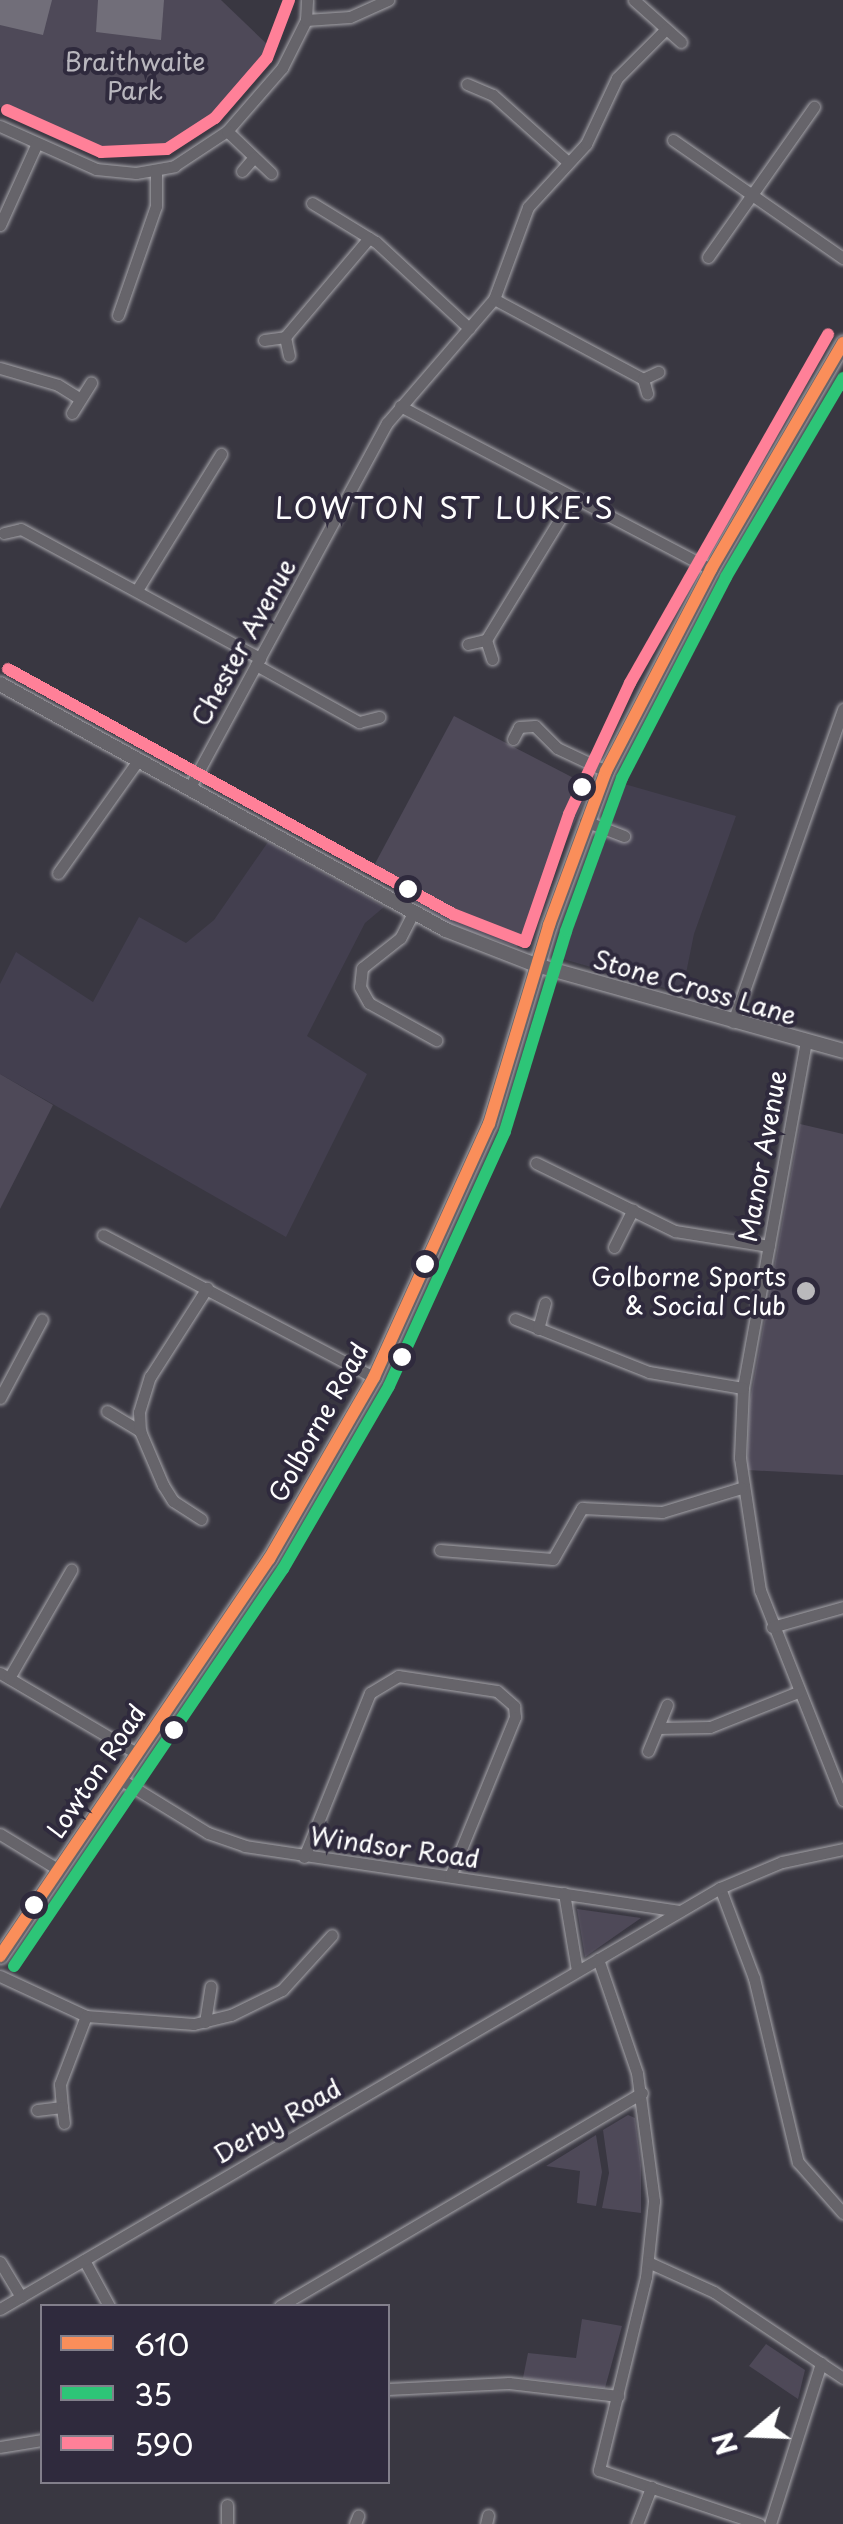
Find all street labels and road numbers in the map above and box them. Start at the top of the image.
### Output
street label: Chester Avenue [185,553,301,731]
street label: Stone Cross Lane [590,944,800,1030]
street label: Manor Avenue [732,1068,792,1244]
street label: Golborne Road [261,1336,375,1508]
street label: Lowton Road [40,1699,152,1843]
street label: Windsor Road [309,1820,481,1874]
street label: Derby Road [207,2072,347,2170]

